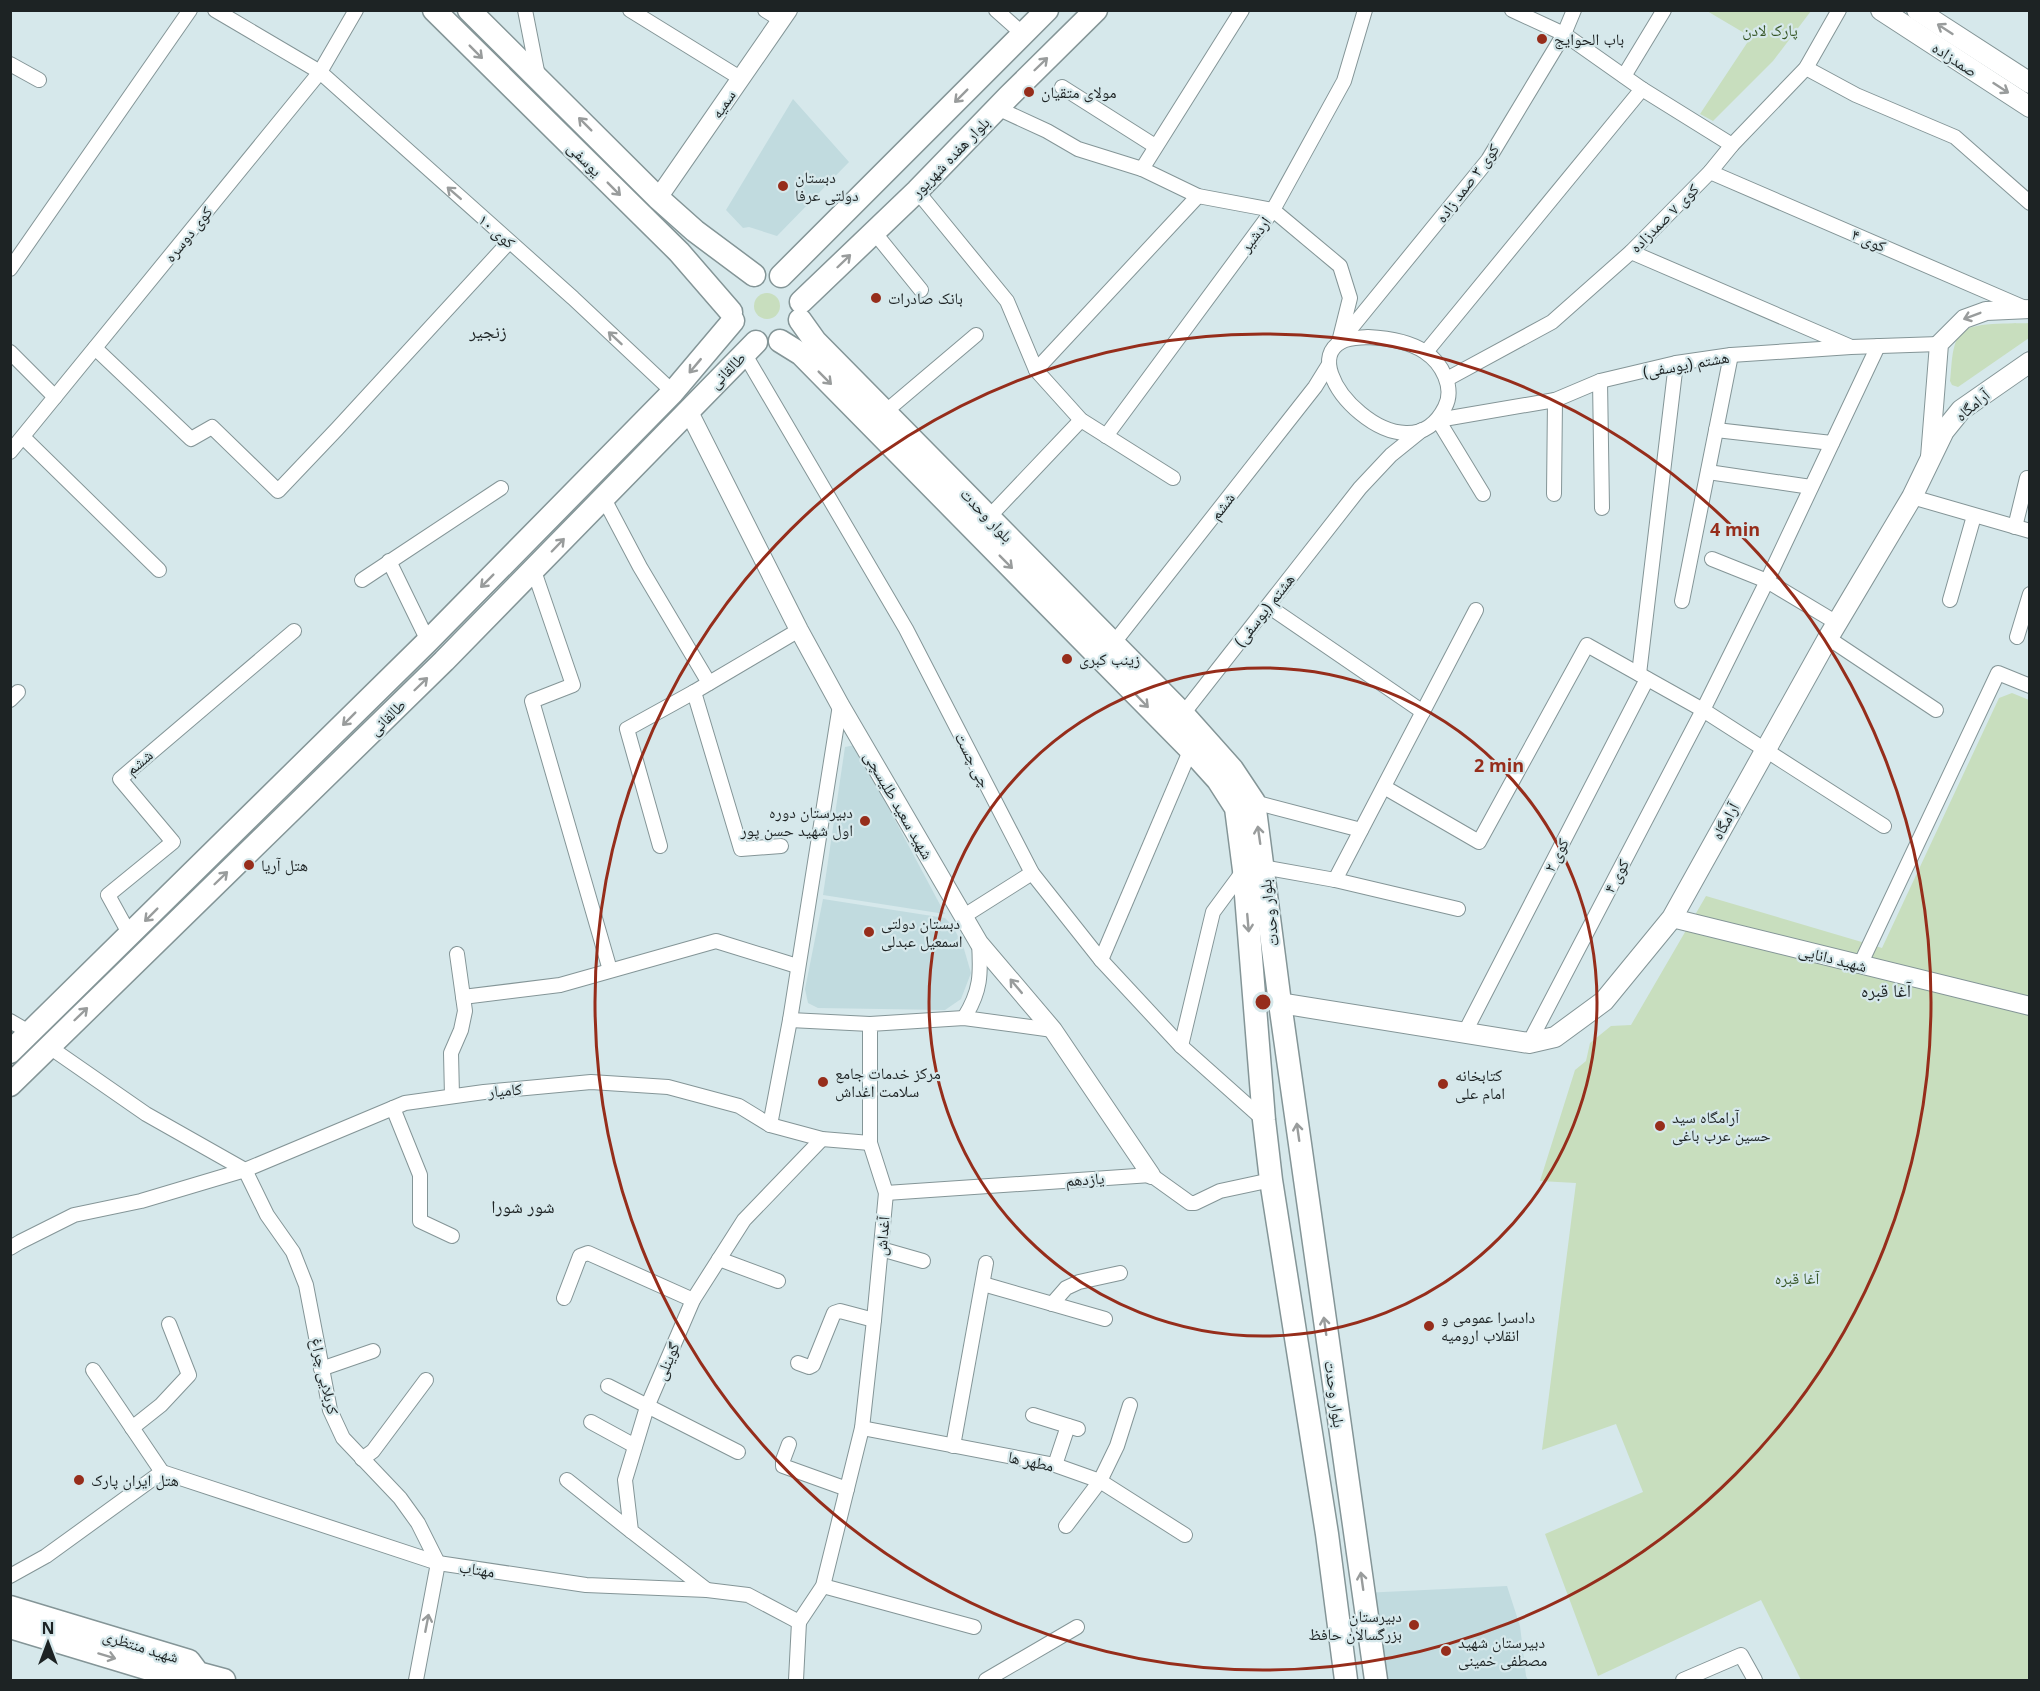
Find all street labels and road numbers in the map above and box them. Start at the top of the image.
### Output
street label: صمدزاده [1928,36,1982,82]
street label: سمیه [705,85,741,123]
street label: بلوار هفده شهریور [905,112,994,203]
street label: یوسفی [563,137,607,181]
street label: کوی ۳ صمد زاده [1430,139,1504,227]
street label: کوی ۷ صمدزاده [1625,178,1704,257]
street label: کوی دوسره [159,201,217,266]
street label: کوی ۱۰ [474,209,521,253]
street label: اردشیر [1234,212,1276,257]
street label: کوی ۴ [1848,223,1890,257]
street label: هشتم (یوسفی) [1641,346,1731,382]
street label: طالقانی [704,347,750,393]
street label: آرامگاه [1950,383,1995,426]
street label: بلوار وحدت [956,483,1018,547]
street label: ششم [1204,488,1240,524]
street label: هشتم (یوسفی) [1228,569,1300,651]
street label: طالقانی [364,694,410,740]
street label: چی چست [950,729,996,791]
street label: ششم [121,744,157,780]
street label: شهید سعید طلیسچی [859,747,939,863]
street label: آرامگاه [1706,798,1745,843]
street label: کوی ۲ [1538,834,1574,876]
street label: کوی ۴ [1598,855,1634,897]
street label: بلوار وحدت [1254,878,1284,948]
street label: شهید دانایی [1797,939,1869,977]
street label: کامیار [486,1078,523,1103]
street label: یازدهم [1065,1167,1105,1191]
street label: آغداش [869,1214,895,1257]
street label: کربلایی چراغ [306,1336,345,1417]
street label: گوینلی [649,1338,685,1383]
street label: بلوار وحدت [1319,1359,1351,1429]
street label: مطهر ها [1006,1445,1056,1477]
street label: مهتاب [458,1555,496,1583]
street label: شهید منتظری [100,1624,182,1668]

